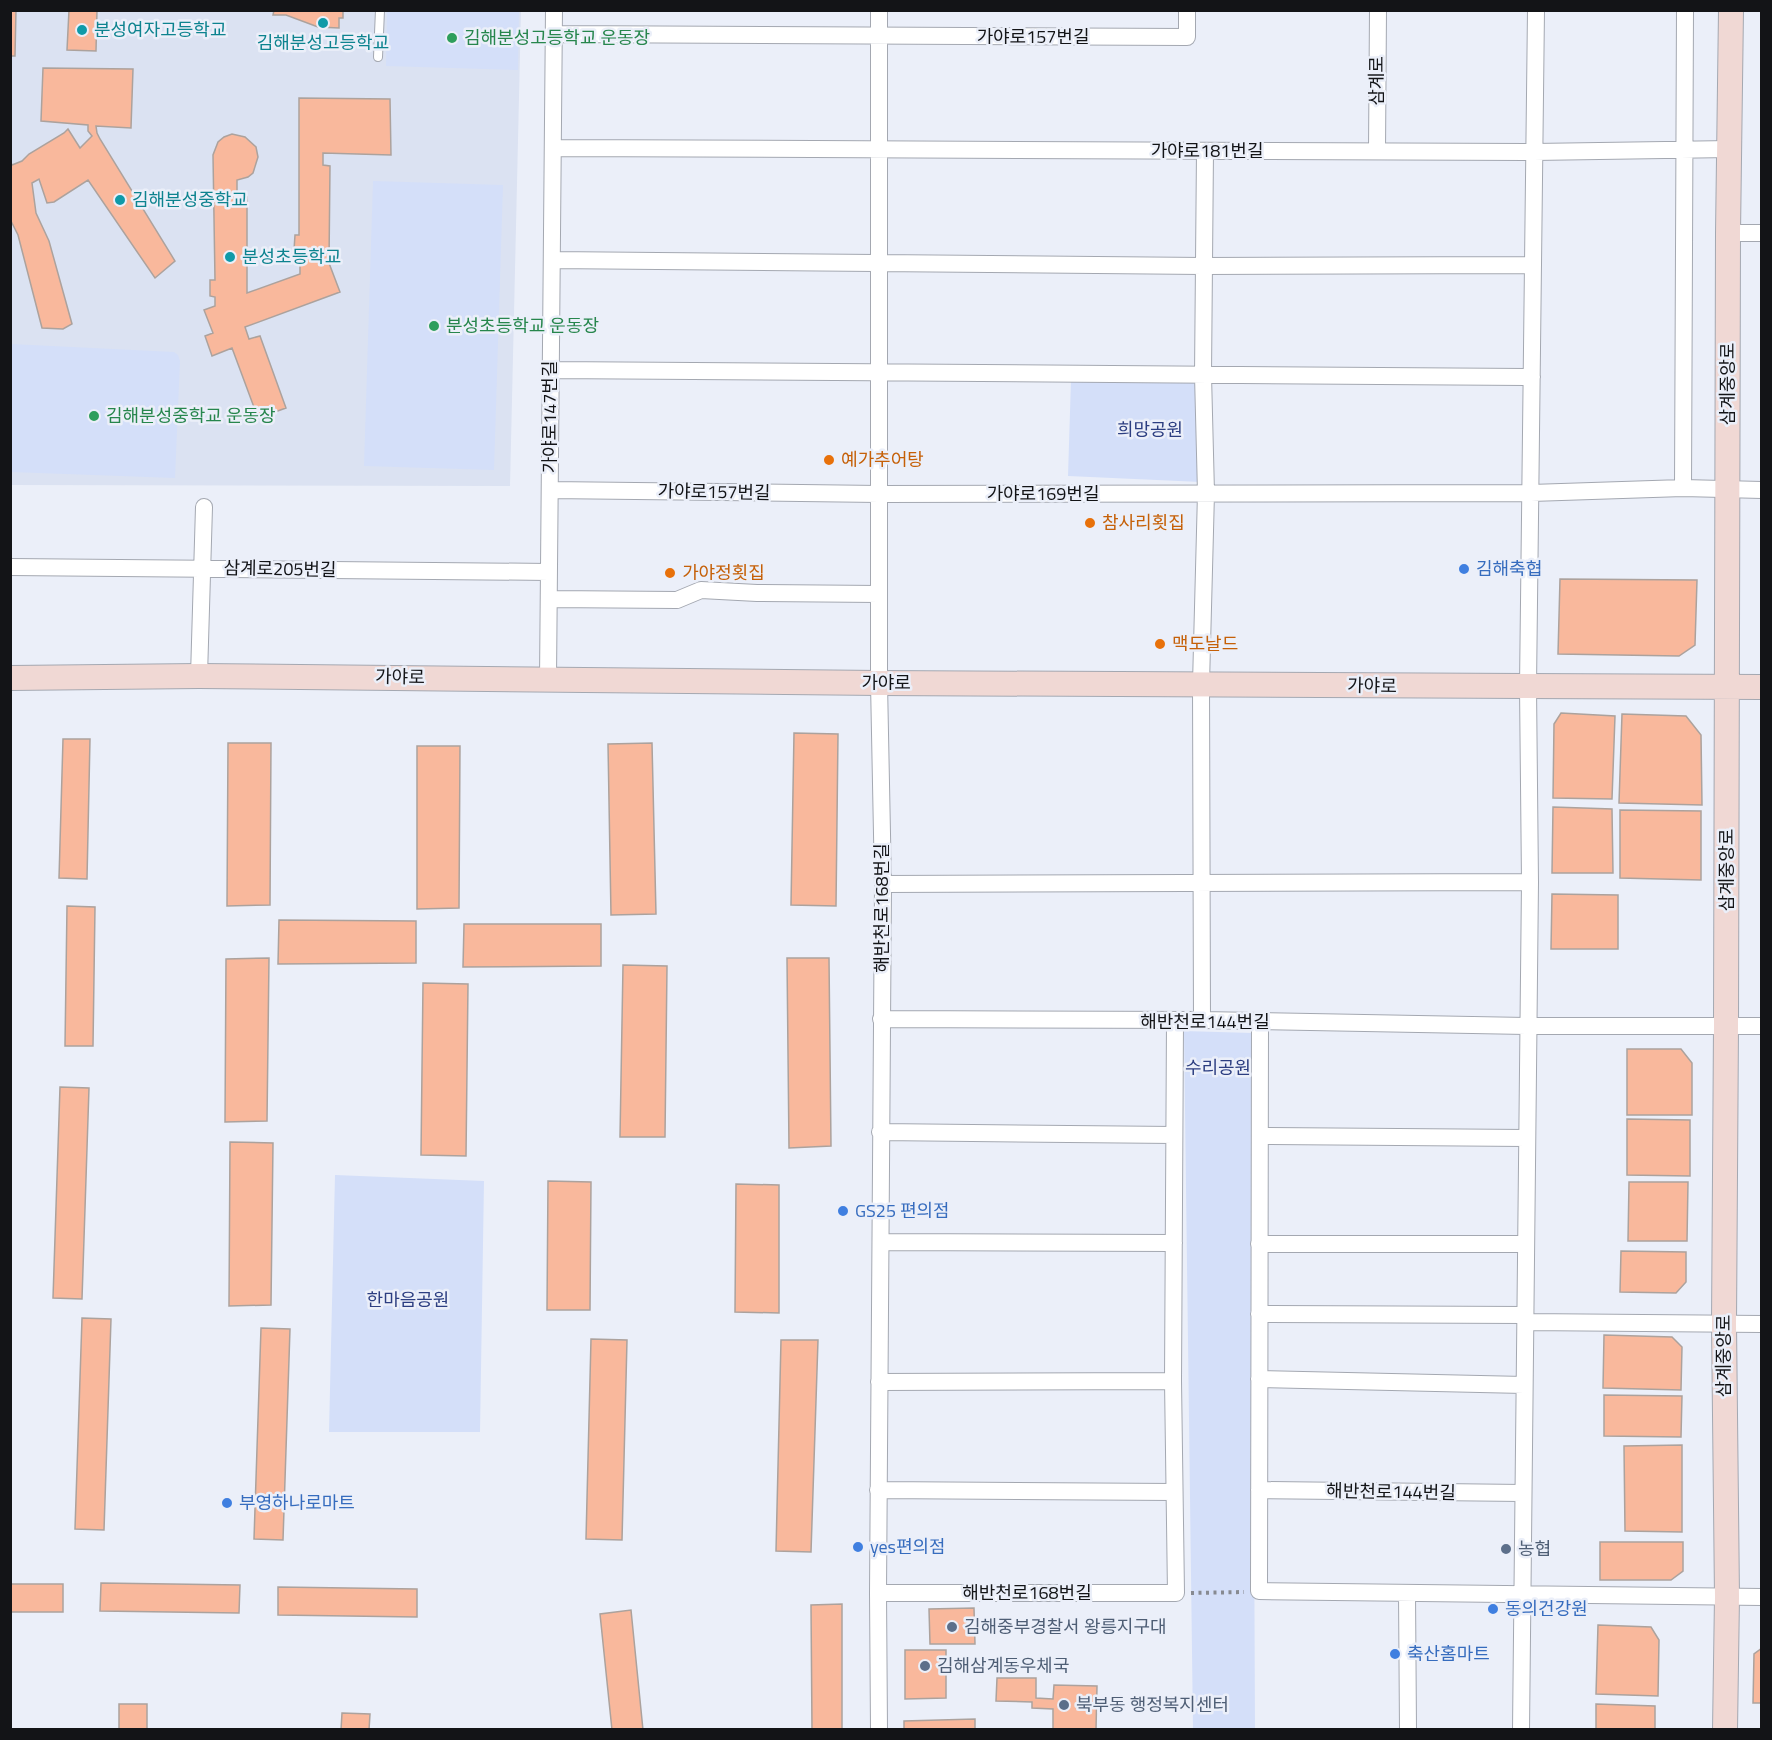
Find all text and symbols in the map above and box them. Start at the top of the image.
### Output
place label: 분성여자고등학교 [94,16,226,43]
marker: 김해분성고등학교 [316,16,330,30]
marker: 분성여자고등학교 [75,23,89,37]
street label: 가야로157번길 [976,23,1090,50]
place label: 김해분성고등학교 운동장 [464,24,650,51]
place label: 김해분성고등학교 [257,29,389,56]
marker: 김해분성고등학교 운동장 [445,31,459,45]
street label: 삼계로 [1363,56,1390,106]
street label: 가야로181번길 [1150,137,1264,164]
place label: 김해분성중학교 [132,186,248,213]
marker: 김해분성중학교 [113,193,127,207]
place label: 분성초등학교 [242,243,341,270]
marker: 분성초등학교 [223,250,237,264]
place label: 분성초등학교 운동장 [446,312,599,339]
marker: 분성초등학교 운동장 [427,319,441,333]
street label: 삼계중앙로 [1714,343,1741,425]
street label: 가야로147번길 [536,360,563,474]
place label: 김해분성중학교 운동장 [106,402,276,429]
marker: 김해분성중학교 운동장 [87,409,101,423]
park label: 희망공원 [1117,416,1183,443]
place label: 예가추어탕 [841,446,924,473]
marker: 예가추어탕 [822,453,836,467]
street label: 가야로157번길 [657,477,771,506]
street label: 가야로169번길 [986,480,1100,507]
place label: 참사리횟집 [1102,509,1185,536]
marker: 참사리횟집 [1083,516,1097,530]
street label: 삼계로205번길 [223,554,337,583]
place label: 김해축협 [1476,555,1542,582]
place label: 가야정횟집 [682,559,765,586]
marker: 김해축협 [1457,562,1471,576]
marker: 가야정횟집 [663,566,677,580]
place label: 맥도날드 [1172,630,1238,657]
marker: 맥도날드 [1153,637,1167,651]
street label: 가야로 [375,663,425,690]
street label: 가야로 [861,669,911,696]
street label: 가야로 [1347,672,1397,699]
street label: 삼계중앙로 [1713,829,1740,911]
street label: 해반천로168번길 [868,843,895,973]
street label: 해반천로144번길 [1140,1008,1270,1035]
park label: 수리공원 [1185,1054,1251,1081]
place label: GS25 편의점 [855,1197,950,1224]
marker: GS25 편의점 [836,1204,850,1218]
park label: 한마음공원 [367,1286,449,1313]
street label: 삼계중앙로 [1710,1315,1737,1397]
street label: 해반천로144번길 [1326,1477,1456,1506]
place label: 부영하나로마트 [239,1489,355,1516]
marker: 부영하나로마트 [220,1496,234,1510]
place label: yes편의점 [870,1533,946,1560]
place label: 농협 [1518,1535,1551,1562]
marker: yes편의점 [851,1540,865,1554]
marker: 농협 [1499,1542,1513,1556]
street label: 해반천로168번길 [962,1579,1092,1606]
place label: 동의건강원 [1505,1595,1588,1622]
marker: 동의건강원 [1486,1602,1500,1616]
place label: 김해중부경찰서 왕릉지구대 [964,1613,1167,1640]
marker: 김해중부경찰서 왕릉지구대 [945,1620,959,1634]
place label: 축산홈마트 [1407,1640,1490,1667]
marker: 축산홈마트 [1388,1647,1402,1661]
place label: 김해삼계동우체국 [937,1652,1069,1679]
marker: 김해삼계동우체국 [918,1659,932,1673]
place label: 북부동 행정복지센터 [1076,1691,1229,1718]
marker: 북부동 행정복지센터 [1057,1698,1071,1712]

